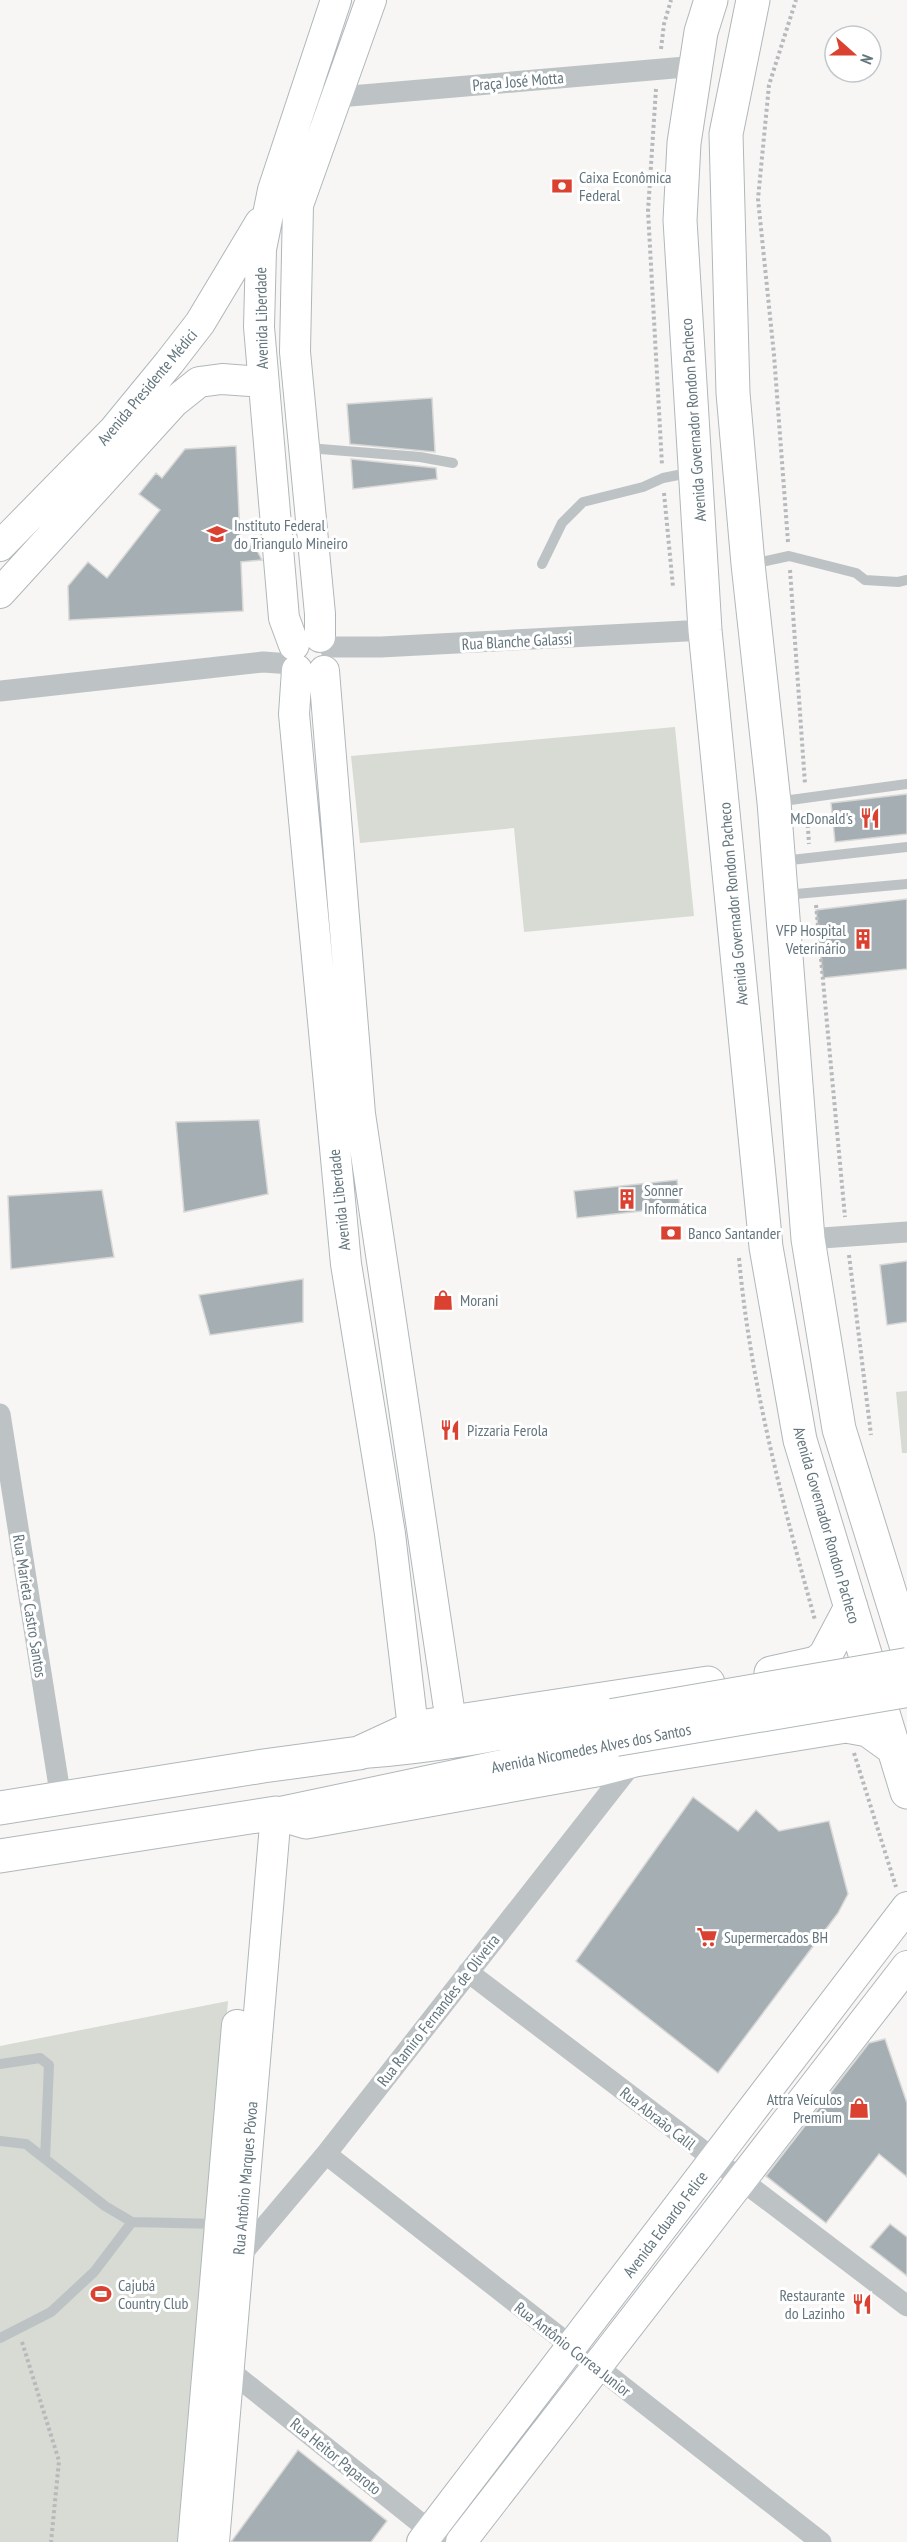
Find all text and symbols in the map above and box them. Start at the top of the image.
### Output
north arrow [823,24,883,84]
text: N [856,52,878,67]
street label: Praça José Motta [472,67,564,95]
place label: Caixa Econômica Federal [579,167,672,205]
bank icon: Caixa Econômica Federal [550,174,574,198]
street label: Avenida Liberdade [250,267,272,369]
street label: Avenida Governador Rondon Pacheco [676,317,710,522]
street label: Avenida Presidente Médici [93,325,201,449]
place label: Instituto Federal do Triangulo Mineiro [234,515,348,553]
school or university icon: Instituto Federal do Triangulo Mineiro [205,522,229,546]
street label: Rua Blanche Galassi [461,628,573,654]
street label: Avenida Governador Rondon Pacheco [714,801,752,1006]
restaurant icon: McDonald's [858,806,882,830]
place label: McDonald's [790,808,853,828]
place label: VFP Hospital Veterinário [775,920,846,958]
building icon: VFP Hospital Veterinário [851,927,875,951]
street label: Avenida Liberdade [324,1148,354,1252]
place label: Sonner Informática [644,1180,707,1218]
building icon: Sonner Informática [615,1187,639,1211]
bank icon: Banco Santander [659,1221,683,1245]
place label: Banco Santander [688,1223,781,1243]
shop icon: Morani [431,1288,455,1312]
place label: Morani [460,1290,498,1310]
restaurant icon: Pizzaria Ferola [438,1418,462,1442]
place label: Pizzaria Ferola [467,1420,548,1440]
street label: Avenida Governador Rondon Pacheco [789,1424,865,1626]
street label: Rua Marieta Castro Santos [9,1533,51,1679]
street label: Avenida Nicomedes Alves dos Santos [490,1719,692,1777]
supermarket icon: Supermercados BH [695,1925,719,1949]
place label: Supermercados BH [724,1927,828,1947]
street label: Rua Ramiro Fernandes de Oliveira [372,1930,504,2090]
street label: Rua Abraão Calil [616,2082,700,2154]
place label: Attra Veículos Premium [767,2089,842,2127]
shop icon: Attra Veículos Premium [847,2096,871,2120]
street label: Rua Antônio Marques Póvoa [228,2101,262,2255]
street label: Avenida Eduardo Felice [618,2167,712,2281]
place label: Cajubá Country Club [118,2275,188,2313]
sports icon: Cajubá Country Club [89,2282,113,2306]
place label: Restaurante do Lazinho [779,2285,845,2323]
restaurant icon: Restaurante do Lazinho [850,2292,874,2316]
street label: Rua Antônio Correa Junior [511,2297,636,2401]
street label: Rua Heitor Paparoto [287,2413,386,2499]

